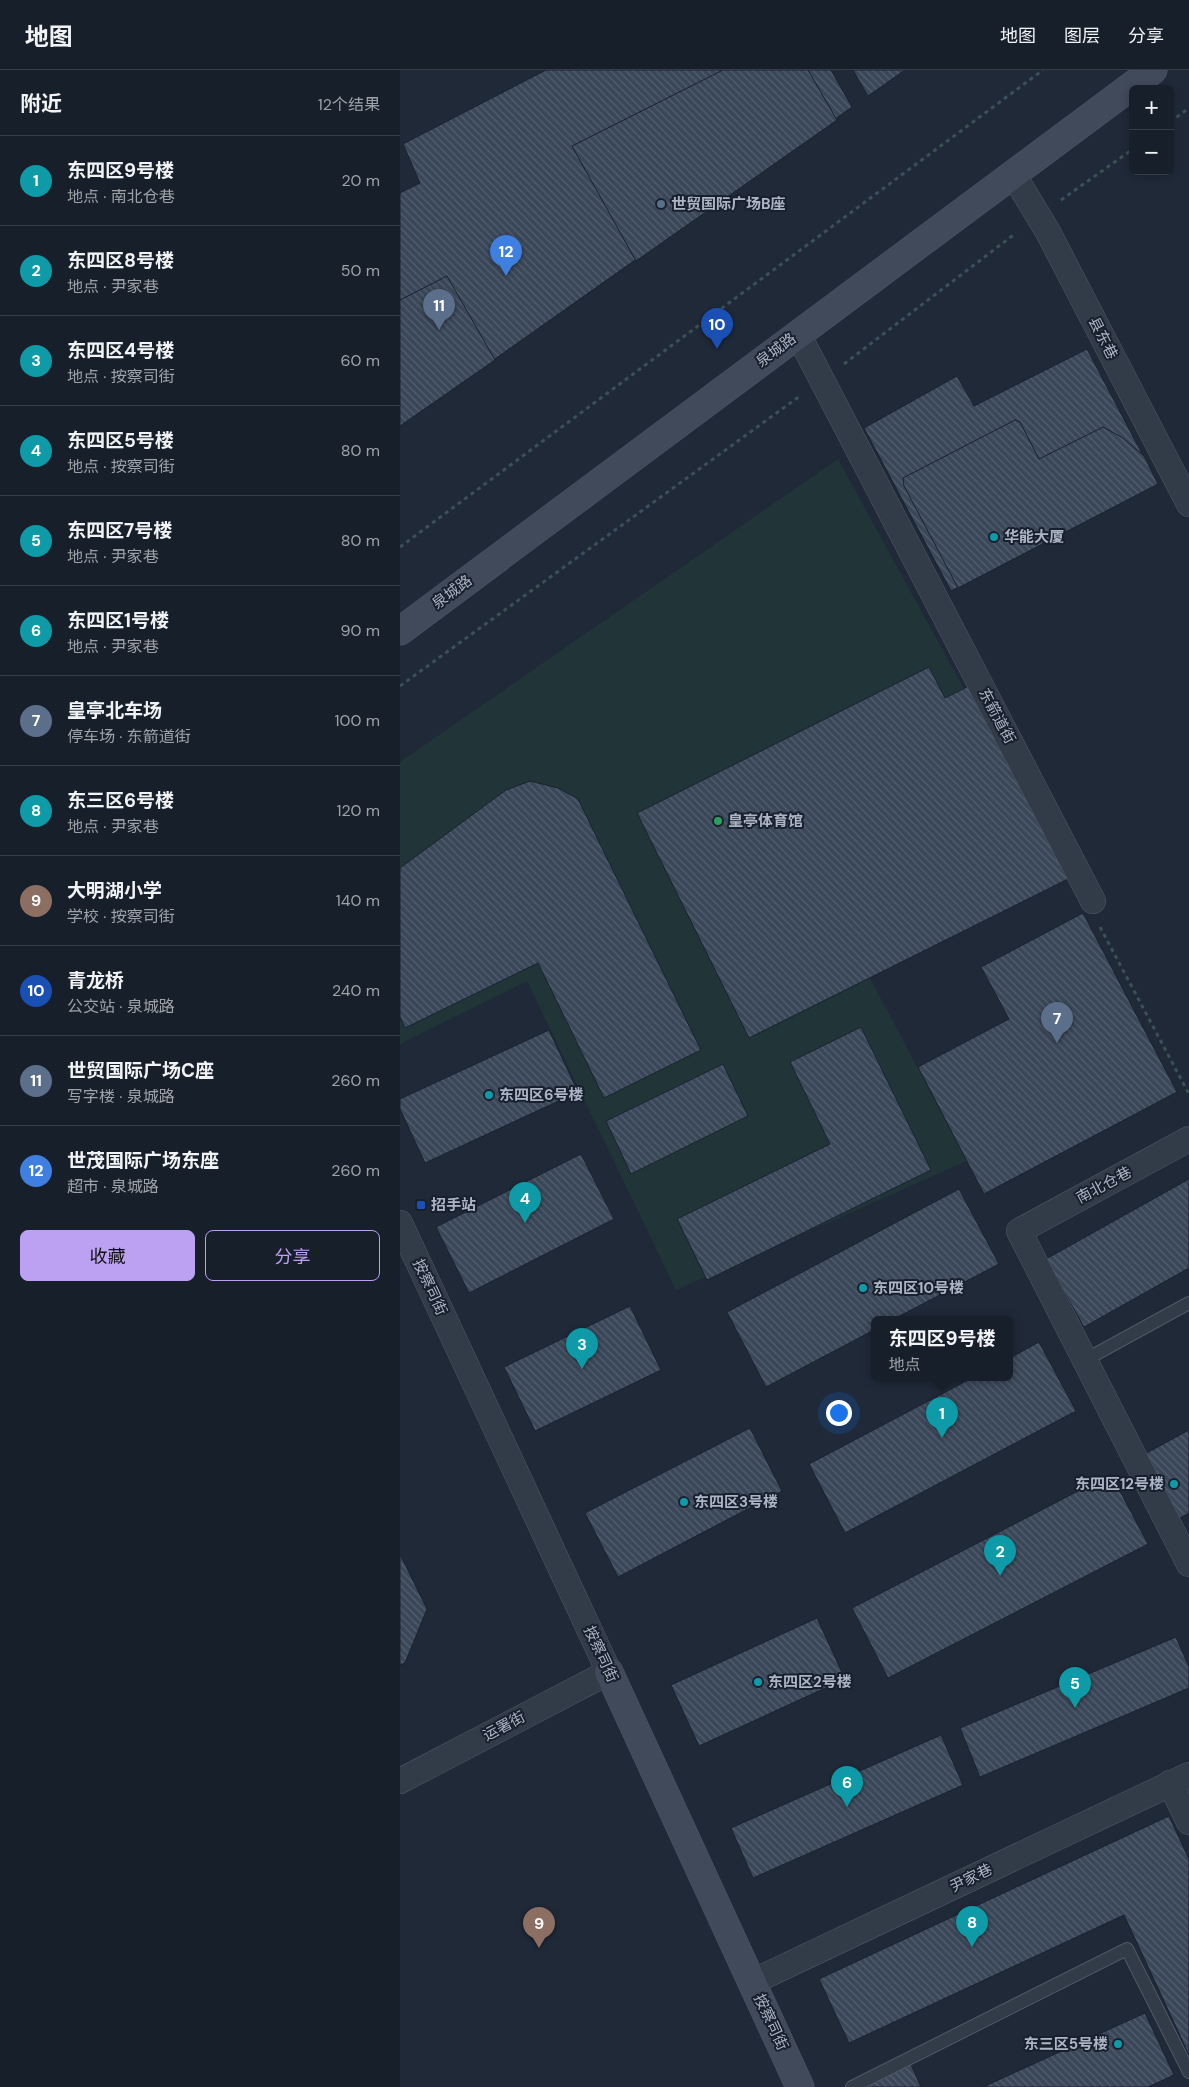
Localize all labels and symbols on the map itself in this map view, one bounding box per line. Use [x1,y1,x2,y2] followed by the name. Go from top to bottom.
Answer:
[671,194,786,214] place label: 世贸国际广场B座
[655,198,667,210] marker: 世贸国际广场B座
[490,235,522,276] pin: 12
[423,289,455,330] pin: 11
[701,308,733,349] pin: 10
[1084,313,1122,363] street label: 县东巷
[752,328,800,372] street label: 泉城路
[1004,527,1064,547] place label: 华能大厦
[988,531,1000,543] marker: 华能大厦
[428,570,476,614] street label: 泉城路
[974,685,1020,747] street label: 东箭道街
[728,811,803,831] place label: 皇亭体育馆
[712,815,724,827] marker: 皇亭体育馆
[1041,1002,1073,1043] pin: 7
[499,1085,584,1105] place label: 东四区6号楼
[483,1089,495,1101] marker: 东四区6号楼
[1073,1162,1135,1208] street label: 南北仓巷
[509,1182,541,1223] pin: 4
[431,1195,476,1215] place label: 招手站
[415,1199,427,1211] marker: 招手站
[408,1256,452,1318] street label: 按察司街
[873,1278,964,1298] place label: 东四区10号楼
[857,1282,869,1294] marker: 东四区10号楼
[566,1328,598,1369] pin: 3
[926,1397,958,1438] pin: 1
[826,1400,852,1426] your location
[1075,1474,1164,1494] place label: 东四区12号楼
[1168,1478,1180,1490] marker: 东四区12号楼
[694,1492,778,1512] place label: 东四区3号楼
[678,1496,690,1508] marker: 东四区3号楼
[984,1535,1016,1576] pin: 2
[579,1623,623,1685] street label: 按察司街
[1059,1667,1091,1708] pin: 5
[768,1672,852,1692] place label: 东四区2号楼
[752,1676,764,1688] marker: 东四区2号楼
[479,1707,529,1745] street label: 运署街
[831,1766,863,1807] pin: 6
[946,1859,996,1897] street label: 尹家巷
[956,1906,988,1947] pin: 8
[523,1907,555,1948] pin: 9
[749,1991,793,2053] street label: 按察司街
[1024,2034,1108,2054] place label: 东三区5号楼
[1112,2038,1124,2050] marker: 东三区5号楼

